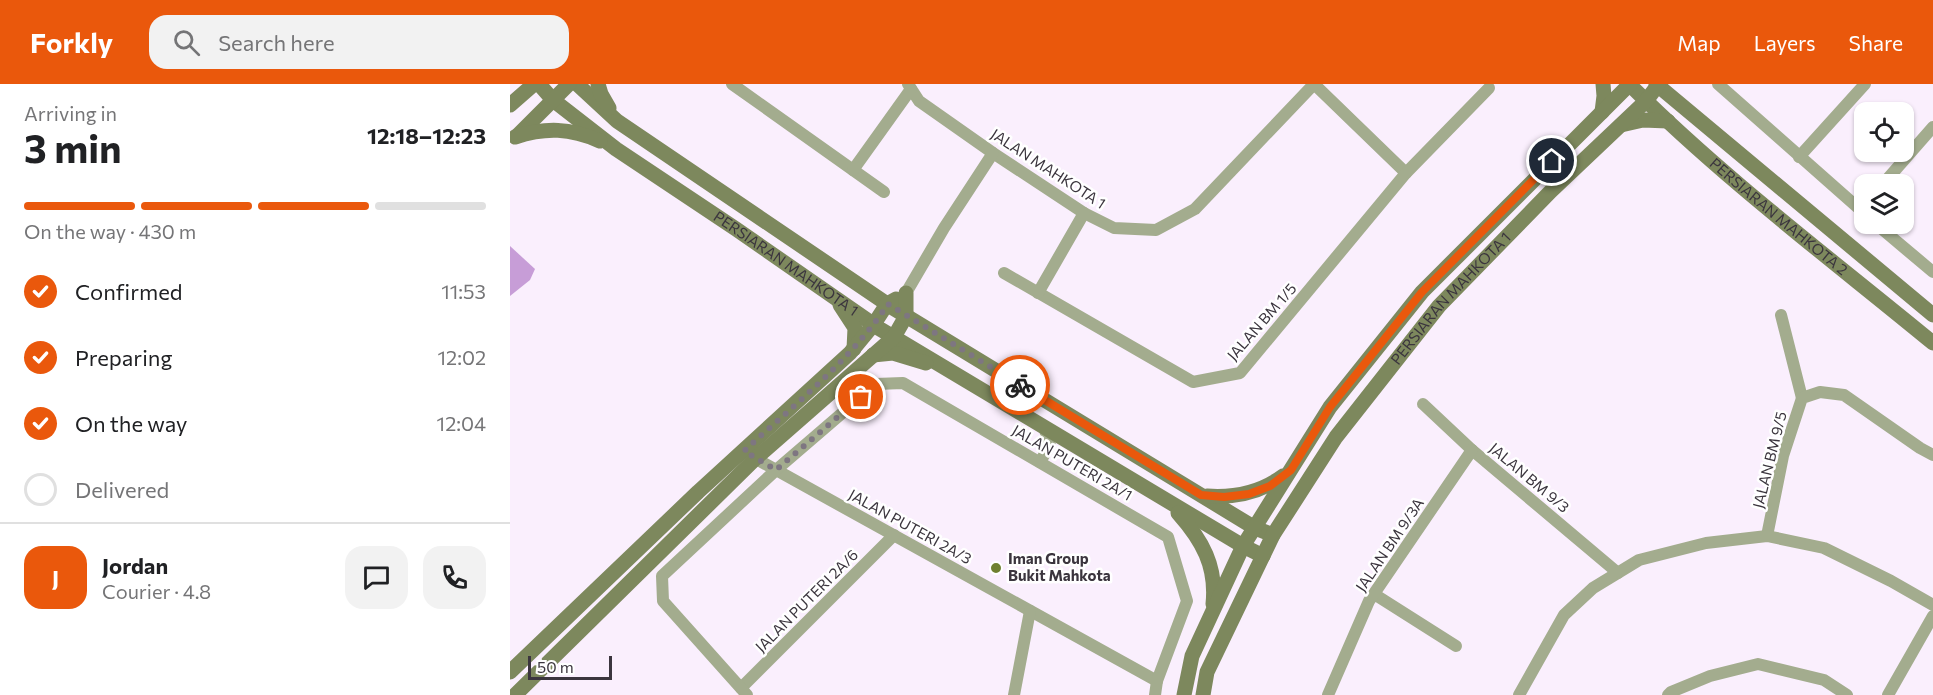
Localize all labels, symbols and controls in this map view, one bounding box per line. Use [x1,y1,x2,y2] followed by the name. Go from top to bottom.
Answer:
[149,15,569,69] search box
[30,25,113,59] text: Forkly
[170,26,203,59] icon: search
[218,29,335,56] text: Search here
[1677,30,1721,55] text: Map
[1754,30,1816,55] text: Layers
[1849,30,1903,55] text: Share
[24,101,117,125] text: Arriving in
[1854,102,1914,234] map controls
[1854,102,1914,162] button: locate
[367,122,486,149] text: 12:18–12:23
[24,123,122,171] text: 3 min
[988,124,1109,212] street label: JALAN MAHKOTA 1
[1526,135,1577,186] pin
[1535,144,1568,177] icon: home
[1707,154,1852,278] street label: PERSIARAN MAHKOTA 2
[1854,174,1914,234] button: layers
[711,207,862,319] street label: PERSIARAN MAHKOTA 1
[24,219,196,243] text: On the way · 430 m
[1386,228,1514,368] street label: PERSIARAN MAHKOTA 1
[24,275,57,308] icon: check
[75,278,182,305] text: Confirmed
[441,279,486,303] text: 11:53
[1223,279,1300,364] street label: JALAN BM 1/5
[24,341,57,374] icon: check
[75,344,172,371] text: Preparing
[438,345,486,369] text: 12:02
[990,355,1050,415] courier
[1004,369,1037,402] icon: bike
[835,371,886,422] pin
[844,380,877,413] icon: bag
[24,407,57,440] icon: check
[75,410,187,437] text: On the way
[1748,410,1790,510] street label: JALAN BM 9/5
[437,411,486,435] text: 12:04
[1009,420,1136,504] street label: JALAN PUTERI 2A/1
[1486,439,1573,516] street label: JALAN BM 9/3
[75,476,169,503] text: Delivered
[846,485,975,567] street label: JALAN PUTERI 2A/3
[1351,494,1427,595] street label: JALAN BM 9/3A
[751,545,861,655] street label: JALAN PUTERI 2A/6
[345,546,408,609] button: chat
[423,546,486,609] button: phone
[1008,549,1111,584] place label: Iman Group Bukit Mahkota
[102,552,168,579] text: Jordan
[989,561,1003,575] marker: Iman Group Bukit Mahkota
[52,564,59,591] text: J
[102,579,211,603] text: Courier · 4.8
[528,653,612,680] scale bar
[537,657,574,676] text: 50 m

